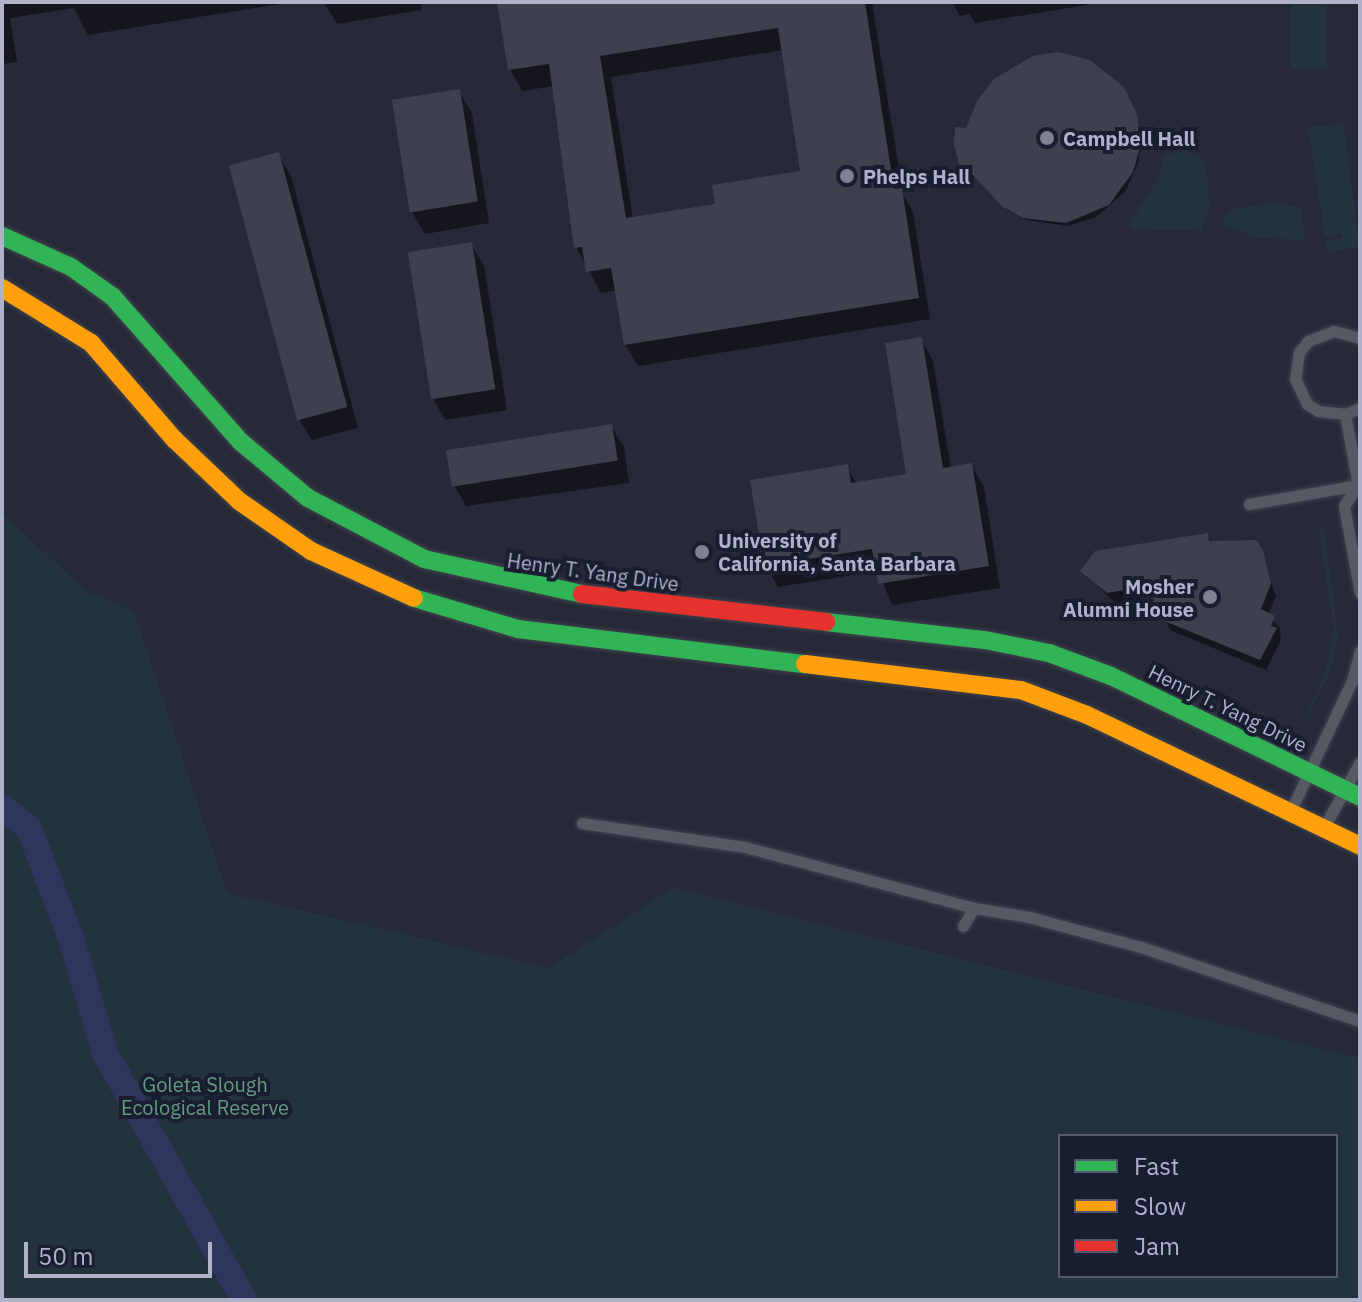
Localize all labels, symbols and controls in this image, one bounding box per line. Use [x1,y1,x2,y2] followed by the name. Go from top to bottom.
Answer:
[1063,126,1195,150] place label: Campbell Hall
[1038,129,1056,147] marker: Campbell Hall
[863,164,970,188] place label: Phelps Hall
[838,167,856,185] marker: Phelps Hall
[718,528,956,575] place label: University of California, Santa Barbara
[693,543,711,561] marker: University of California, Santa Barbara
[506,548,680,596] street label: Henry T. Yang Drive
[1063,574,1194,621] place label: Mosher Alumni House
[1201,588,1219,606] marker: Mosher Alumni House
[1145,659,1311,757] street label: Henry T. Yang Drive
[121,1073,289,1120] park label: Goleta Slough Ecological Reserve
[1058,1134,1338,1278] legend
[1134,1150,1179,1182] text: Fast
[1134,1190,1186,1222] text: Slow
[28,1226,216,1276] scale bar
[1134,1230,1180,1262] text: Jam
[38,1240,93,1272] text: 50 m

